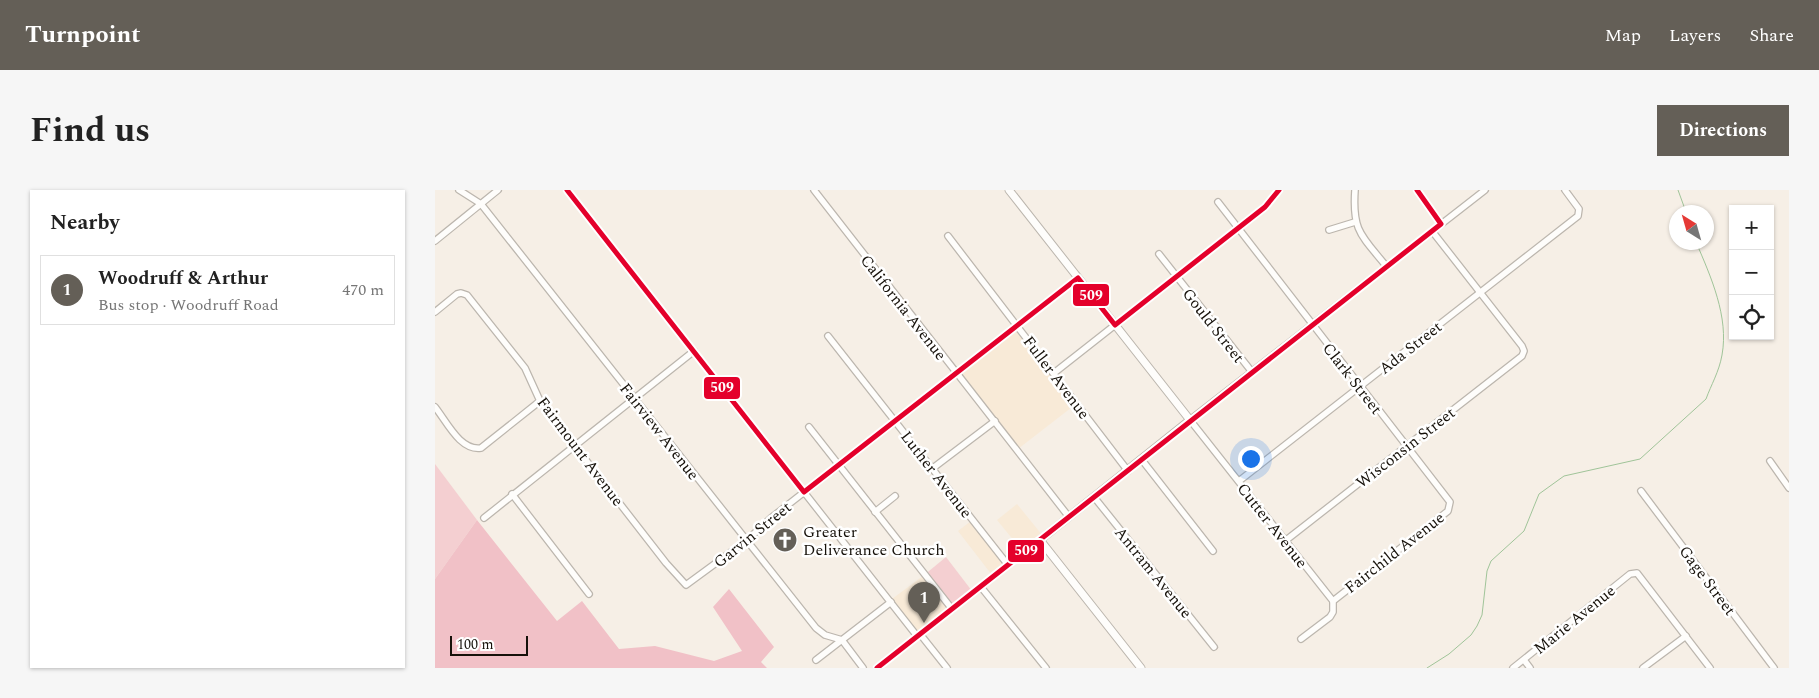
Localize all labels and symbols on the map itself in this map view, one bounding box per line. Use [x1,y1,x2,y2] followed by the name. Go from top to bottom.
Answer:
[1669,205,1714,250] north arrow
[854,250,952,366] street label: California Avenue
[1072,283,1110,307] line badge: 509
[1176,283,1250,369] street label: Gould Street
[1079,285,1103,306] text: 509
[1374,315,1448,380] street label: Ada Street
[1017,331,1096,424] street label: Fuller Avenue
[1316,338,1388,420] street label: Clark Street
[703,376,741,400] line badge: 509
[710,377,734,398] text: 509
[613,378,705,485] street label: Fairview Avenue
[531,392,629,511] street label: Fairmount Avenue
[1351,401,1461,494] street label: Wisconsin Street
[894,426,978,523] street label: Luther Avenue
[1238,446,1264,472] your location
[1231,478,1313,574] street label: Cutter Avenue
[708,496,797,574] street label: Garvin Street
[1340,506,1450,600] street label: Fairchild Avenue
[803,520,945,562] place label: Greater Deliverance Church
[1109,522,1198,624] street label: Antram Avenue
[772,527,798,553] church icon: Greater Deliverance Church
[1007,539,1045,563] line badge: 509
[1014,540,1038,561] text: 509
[1673,540,1742,621] street label: Gage Street
[1529,579,1621,660] street label: Marie Avenue
[908,582,940,623] pin: 1
[450,633,527,656] scale bar

